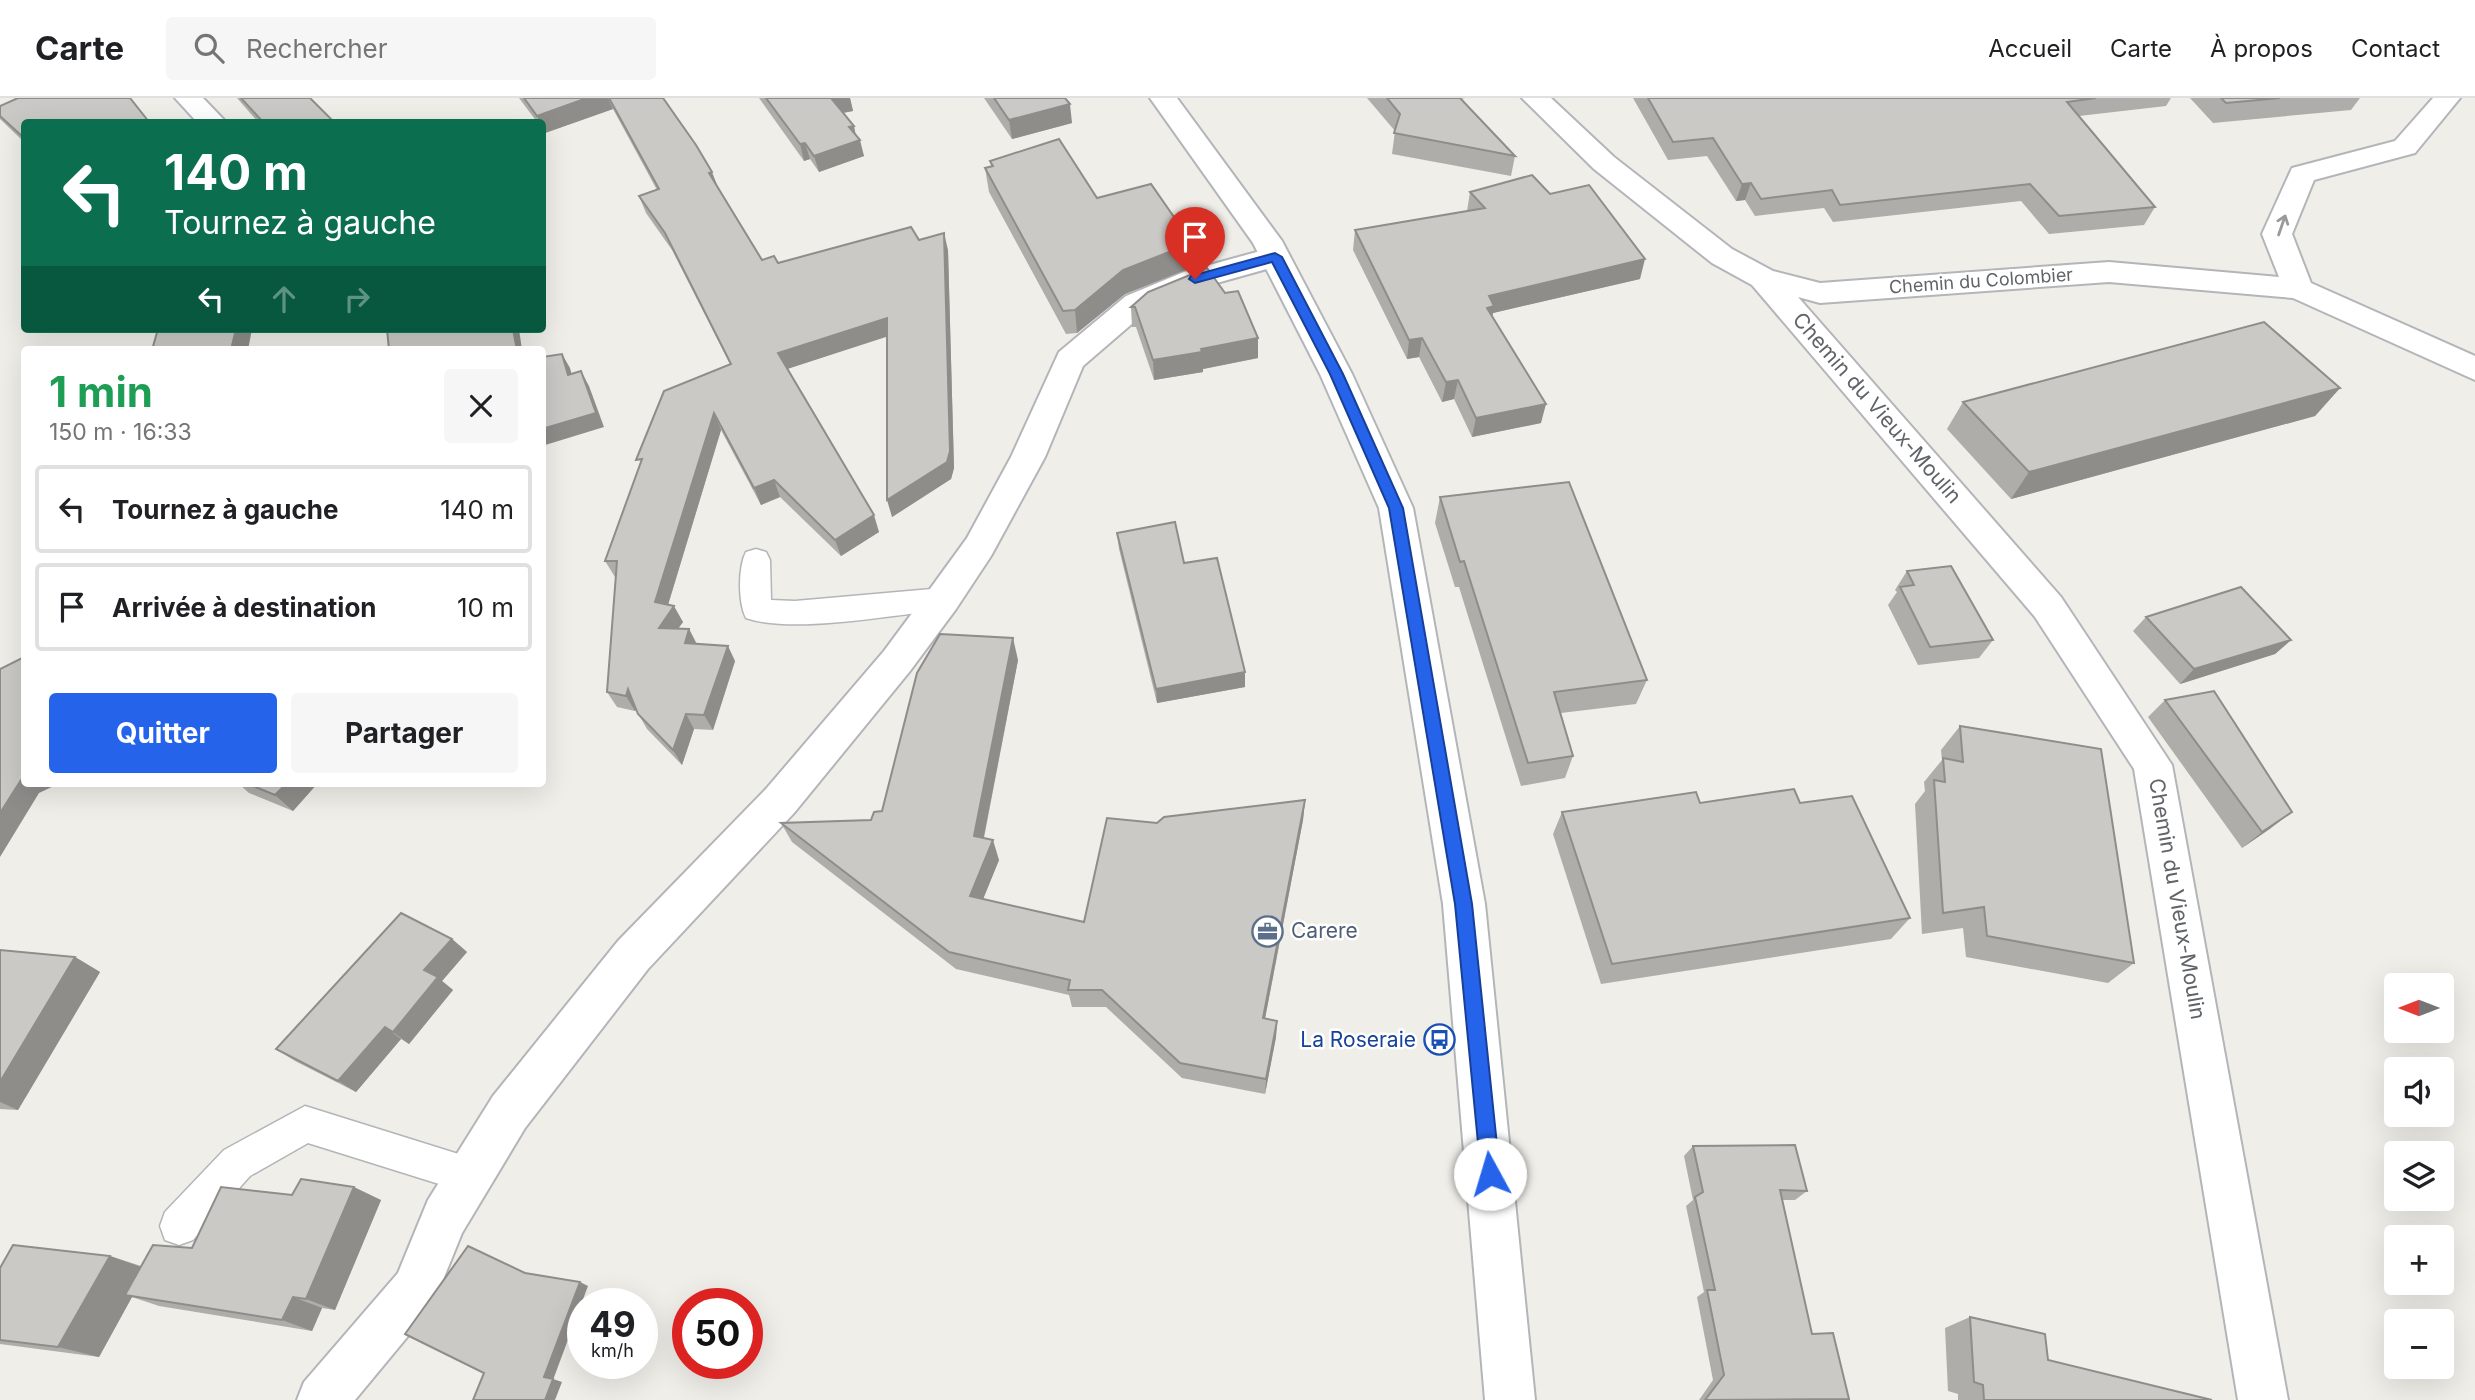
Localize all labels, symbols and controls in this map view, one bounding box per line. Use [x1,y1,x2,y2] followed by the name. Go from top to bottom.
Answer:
[166,17,656,80] search box
[35,28,124,68] text: Carte
[190,29,228,67] icon: search
[246,33,388,64] text: Rechercher
[1988,34,2072,63] text: Accueil
[2110,34,2172,63] text: Carte
[2210,34,2313,63] text: À propos
[2351,34,2440,63] text: Contact
[164,143,308,202] text: 140 m
[49,147,140,238] icon: left
[164,203,436,242] text: Tournez à gauche
[1165,207,1225,279] pin
[2277,215,2289,237] one-way arrow
[1176,218,1214,256] icon: arrive
[1888,264,2074,297] street label: Chemin du Colombier
[192,280,230,318] icon: left
[265,280,303,318] icon: ahead
[338,280,376,318] icon: right
[1788,307,1967,508] street label: Chemin du Vieux-Moulin
[49,366,153,417] text: 1 min
[444,369,518,443] button: close
[49,418,192,446] text: 150 m · 16:33
[53,490,91,528] icon: left
[112,494,338,525] text: Tournez à gauche
[440,494,514,525] text: 140 m
[53,588,91,626] icon: arrive
[112,592,377,623] text: Arrivée à destination
[457,592,514,623] text: 10 m
[49,693,277,773] button: Quitter
[291,693,518,773] button: Partager
[2144,776,2211,1021] street label: Chemin du Vieux-Moulin
[1251,914,1285,948] office icon: Carere
[1291,918,1358,943] place label: Carere
[2384,973,2454,1043] north arrow
[2384,973,2454,1379] map controls
[1422,1023,1456,1057] bus stop icon: La Roseraie
[1300,1027,1416,1052] place label: La Roseraie
[2384,1057,2454,1127] button: sound
[1453,1137,1527,1211] position arrow
[2384,1141,2454,1211] button: layers
[2384,1225,2454,1295] button: +
[672,1288,763,1379] speed limit sign: 50
[589,1303,636,1345] text: 49
[2384,1309,2454,1379] button: −
[591,1340,634,1361] text: km/h

